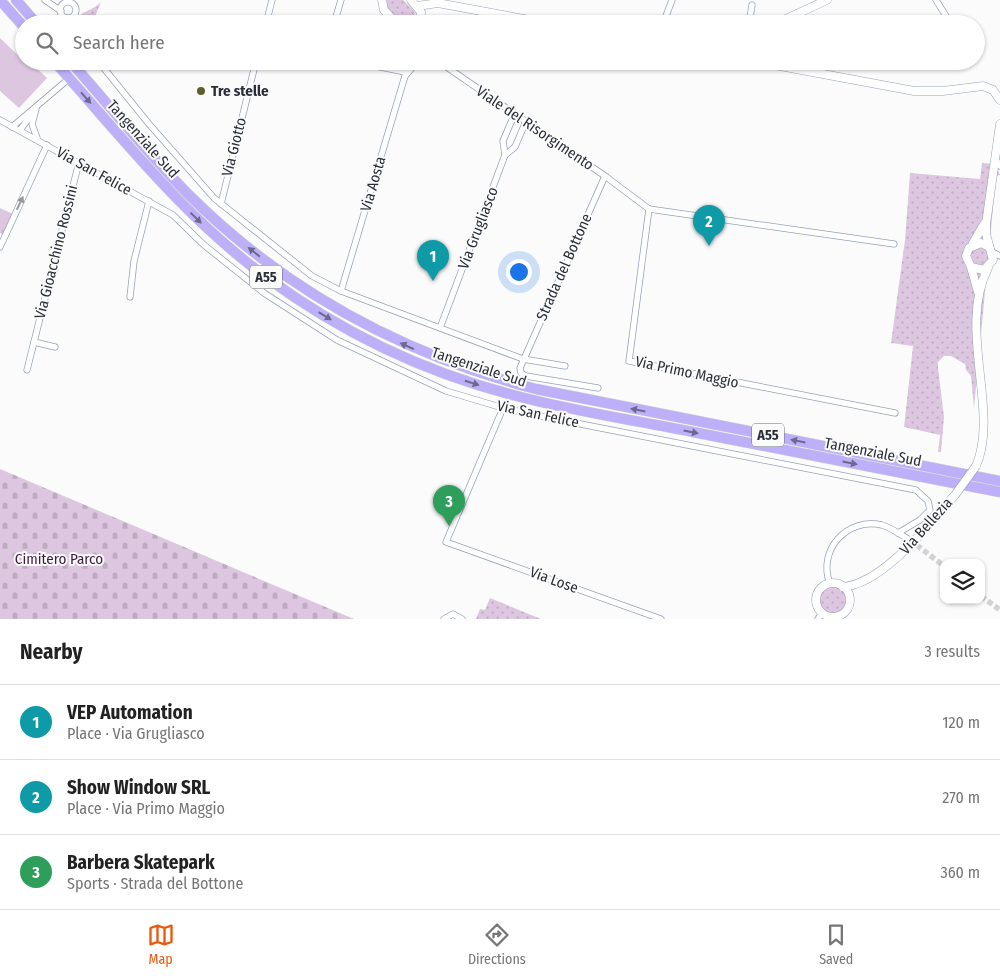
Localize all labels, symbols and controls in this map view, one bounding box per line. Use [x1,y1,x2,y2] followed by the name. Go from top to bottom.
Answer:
[15,15,985,70] search box
[33,29,61,57] icon: search
[73,31,165,54] text: Search here
[211,82,269,100] place label: Tre stelle
[473,82,597,174] street label: Viale del Risorgimento
[195,85,207,97] marker: Tre stelle
[81,91,92,104] one-way arrow
[103,96,183,182] street label: Tangenziale Sud
[218,116,250,178] street label: Via Giotto
[53,143,135,199] street label: Via San Felice
[357,154,389,214] street label: Via Aosta
[31,183,81,321] street label: Via Gioacchino Rossini
[454,184,502,272] street label: Via Grugliasco
[17,196,25,210] one-way arrow
[693,205,725,246] pin: 2
[532,211,596,323] street label: Strada del Bottone
[190,212,202,224] one-way arrow
[417,240,449,281] pin: 1
[247,247,260,258] one-way arrow
[506,259,532,285] your location
[250,266,282,288] road number: A55
[318,311,331,320] one-way arrow
[400,341,414,349] one-way arrow
[429,343,529,391] street label: Tangenziale Sud
[634,352,741,392] street label: Via Primo Maggio
[465,380,480,387] one-way arrow
[495,397,581,431] street label: Via San Felice
[631,406,646,414] one-way arrow
[752,424,784,446] road number: A55
[683,428,699,436] one-way arrow
[823,434,923,470] street label: Tangenziale Sud
[789,437,805,445] one-way arrow
[843,459,858,467] one-way arrow
[433,485,465,526] pin: 3
[896,494,956,558] street label: Via Bellezia
[15,550,103,568] park label: Cimitero Parco
[940,559,985,604] map controls
[940,559,985,604] button: layers
[527,563,581,597] street label: Via Lose
[20,639,82,665] text: Nearby
[924,642,980,661] text: 3 results
[67,701,193,724] text: VEP Automation
[33,713,39,732] text: 1
[942,713,980,732] text: 120 m
[67,724,205,743] text: Place · Via Grugliasco
[67,776,210,799] text: Show Window SRL
[32,788,40,807] text: 2
[942,788,980,807] text: 270 m
[67,799,225,818] text: Place · Via Primo Maggio
[67,851,215,874] text: Barbera Skatepark
[32,863,40,882] text: 3
[940,863,980,882] text: 360 m
[67,874,243,893] text: Sports · Strada del Bottone
[147,921,175,968] tab: Map
[468,921,526,968] tab: Directions
[819,921,853,968] tab: Saved

